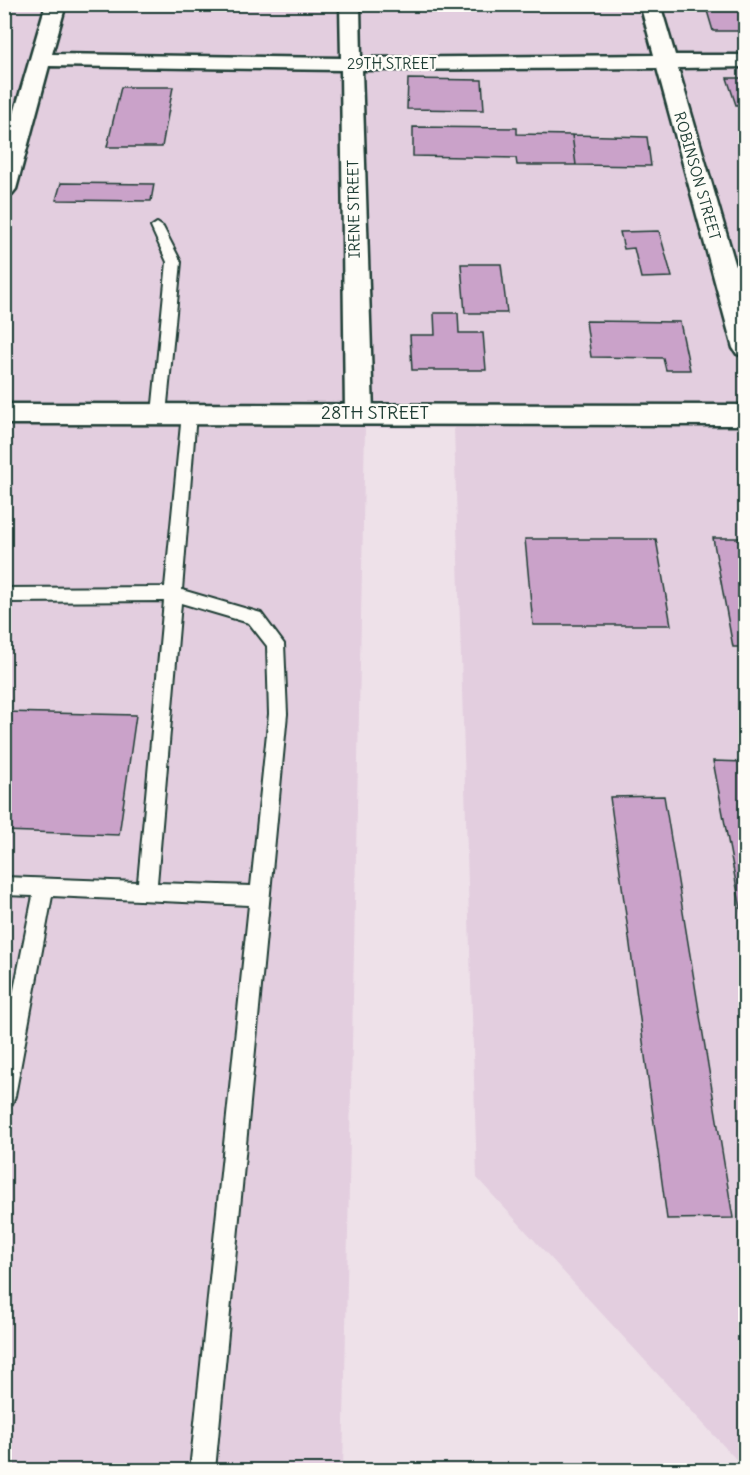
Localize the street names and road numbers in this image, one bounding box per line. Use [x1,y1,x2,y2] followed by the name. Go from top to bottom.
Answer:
[347,54,437,73] street label: 29TH STREET
[670,109,725,242] street label: ROBINSON STREET
[343,159,364,259] street label: IRENE STREET
[321,401,429,424] street label: 28TH STREET

